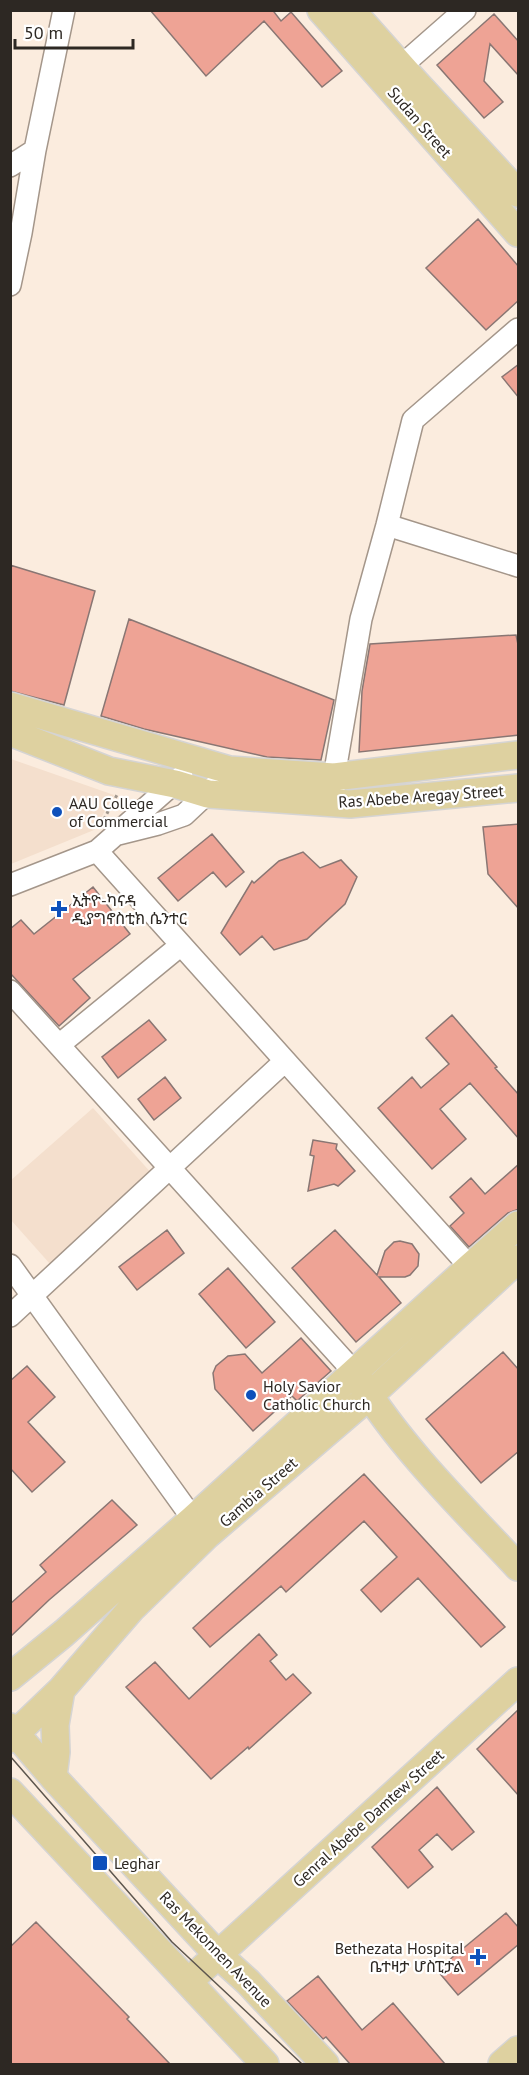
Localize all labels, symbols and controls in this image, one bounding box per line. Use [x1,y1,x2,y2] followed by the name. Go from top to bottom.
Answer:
[15,12,134,50] scale bar
[24,21,63,44] text: 50 m
[384,82,457,162] street label: Sudan Street
[338,780,505,812] street label: Ras Abebe Aregay Street
[69,793,168,831] place label: AAU College of Commercial
[50,805,64,819] marker: AAU College of Commercial
[72,890,187,928] place label: ኢትዮ-ካናዳ ዲያግኖስቲክ ሴንተር
[50,900,68,918] marker: ኢትዮ-ካናዳ ዲያግኖስቲክ ሴንተር
[263,1376,371,1414] place label: Holy Savior Catholic Church
[244,1388,258,1402] marker: Holy Savior Catholic Church
[215,1452,301,1531] street label: Gambia Street
[288,1744,448,1891] street label: Genral Abebe Damtew Street
[114,1853,161,1873] place label: Leghar
[91,1854,109,1872] marker: Leghar
[156,1887,276,2011] street label: Ras Mekonnen Avenue
[335,1938,464,1976] place label: Bethezata Hospital ቤተዛታ ሆስፒታል
[469,1948,487,1966] marker: Bethezata Hospital ቤተዛታ ሆስፒታል

